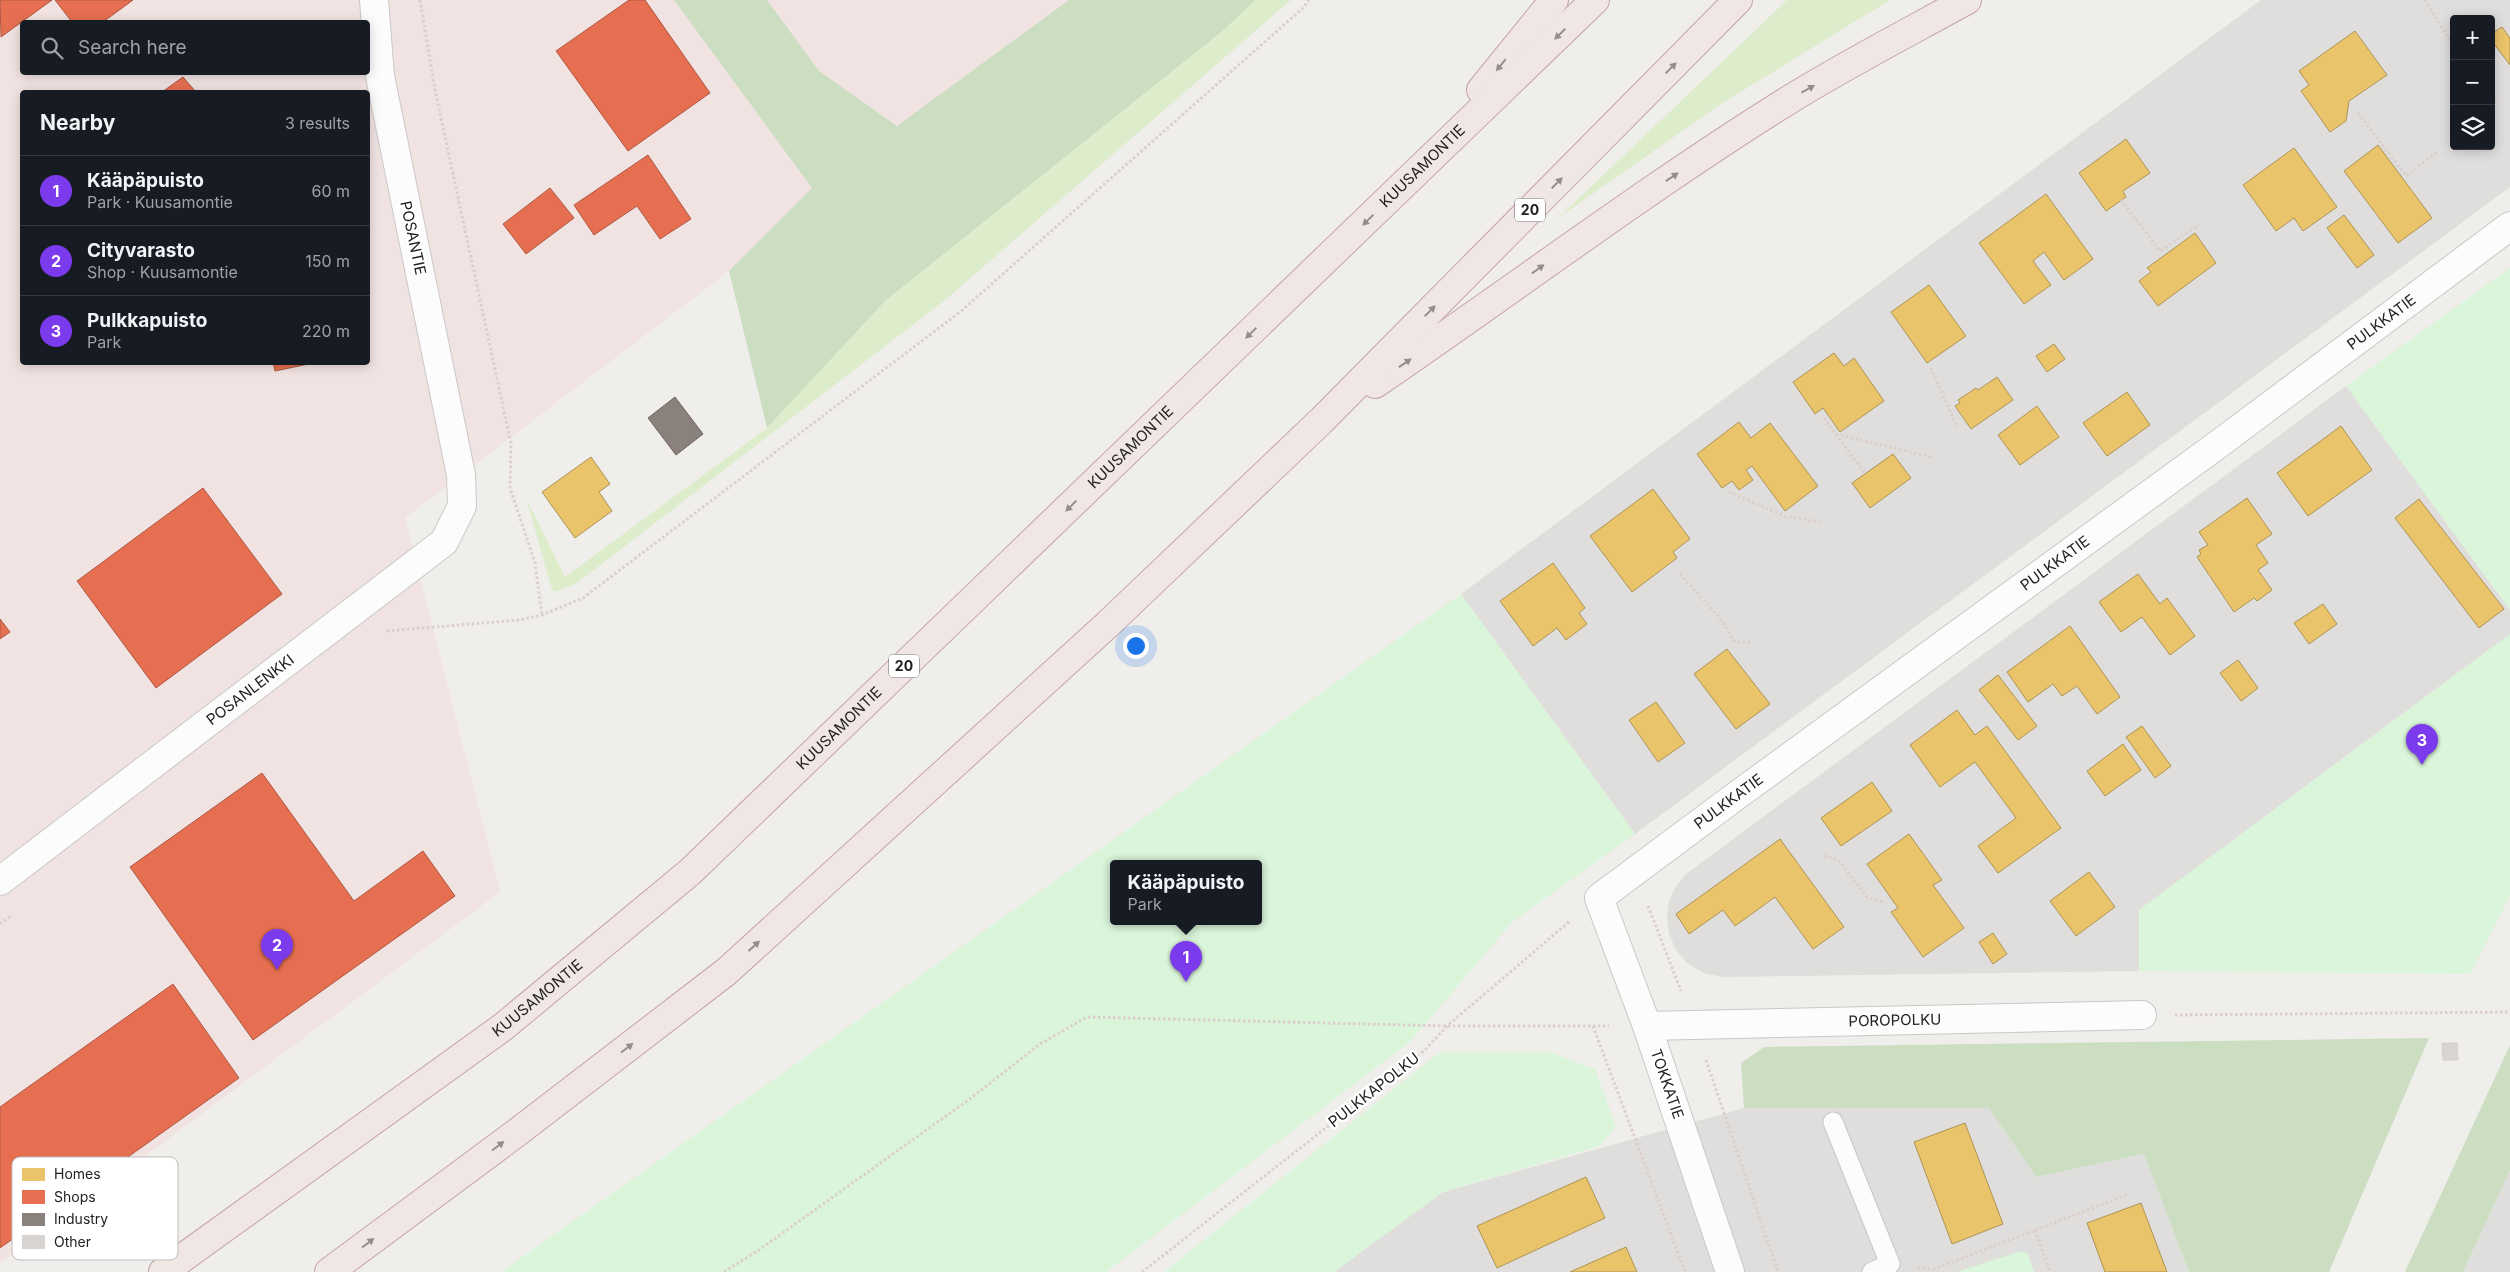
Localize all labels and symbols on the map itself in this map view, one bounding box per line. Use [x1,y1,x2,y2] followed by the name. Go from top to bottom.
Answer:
[1554,28,1566,40] one-way arrow
[1496,58,1507,71] one-way arrow
[1665,62,1677,74] one-way arrow
[1802,84,1815,93] one-way arrow
[1375,120,1469,211] street label: KUUSAMONTIE
[1665,172,1679,182] one-way arrow
[1551,177,1563,189] one-way arrow
[1515,198,1545,222] road number: 20
[396,199,431,277] street label: POSANTIE
[1362,214,1374,226] one-way arrow
[1531,264,1545,274] one-way arrow
[2343,290,2419,354] street label: PULKKATIE
[1424,305,1436,317] one-way arrow
[1245,327,1257,339] one-way arrow
[1399,358,1412,368] one-way arrow
[1084,401,1177,493] street label: KUUSAMONTIE
[1065,500,1077,512] one-way arrow
[2016,531,2093,595] street label: PULKKATIE
[1123,633,1149,659] your location
[202,650,298,729] street label: POSANLENKKI
[889,654,919,678] road number: 20
[792,682,885,774] street label: KUUSAMONTIE
[2406,724,2438,765] pin: 3
[1690,769,1767,833] street label: PULKKATIE
[261,929,293,970] pin: 2
[748,940,760,952] one-way arrow
[1170,941,1202,982] pin: 1
[488,955,586,1041] street label: KUUSAMONTIE
[1848,1009,1942,1031] street label: POROPOLKU
[621,1042,634,1053] one-way arrow
[1647,1046,1688,1121] street label: TOKKATIE
[1324,1048,1423,1131] street label: PULKKAPOLKU
[491,1141,505,1151] one-way arrow
[12,1157,178,1260] legend
[54,1165,101,1182] text: Homes
[54,1188,96,1205] text: Shops
[54,1210,108,1227] text: Industry
[54,1233,91,1250] text: Other
[361,1238,375,1248] one-way arrow

